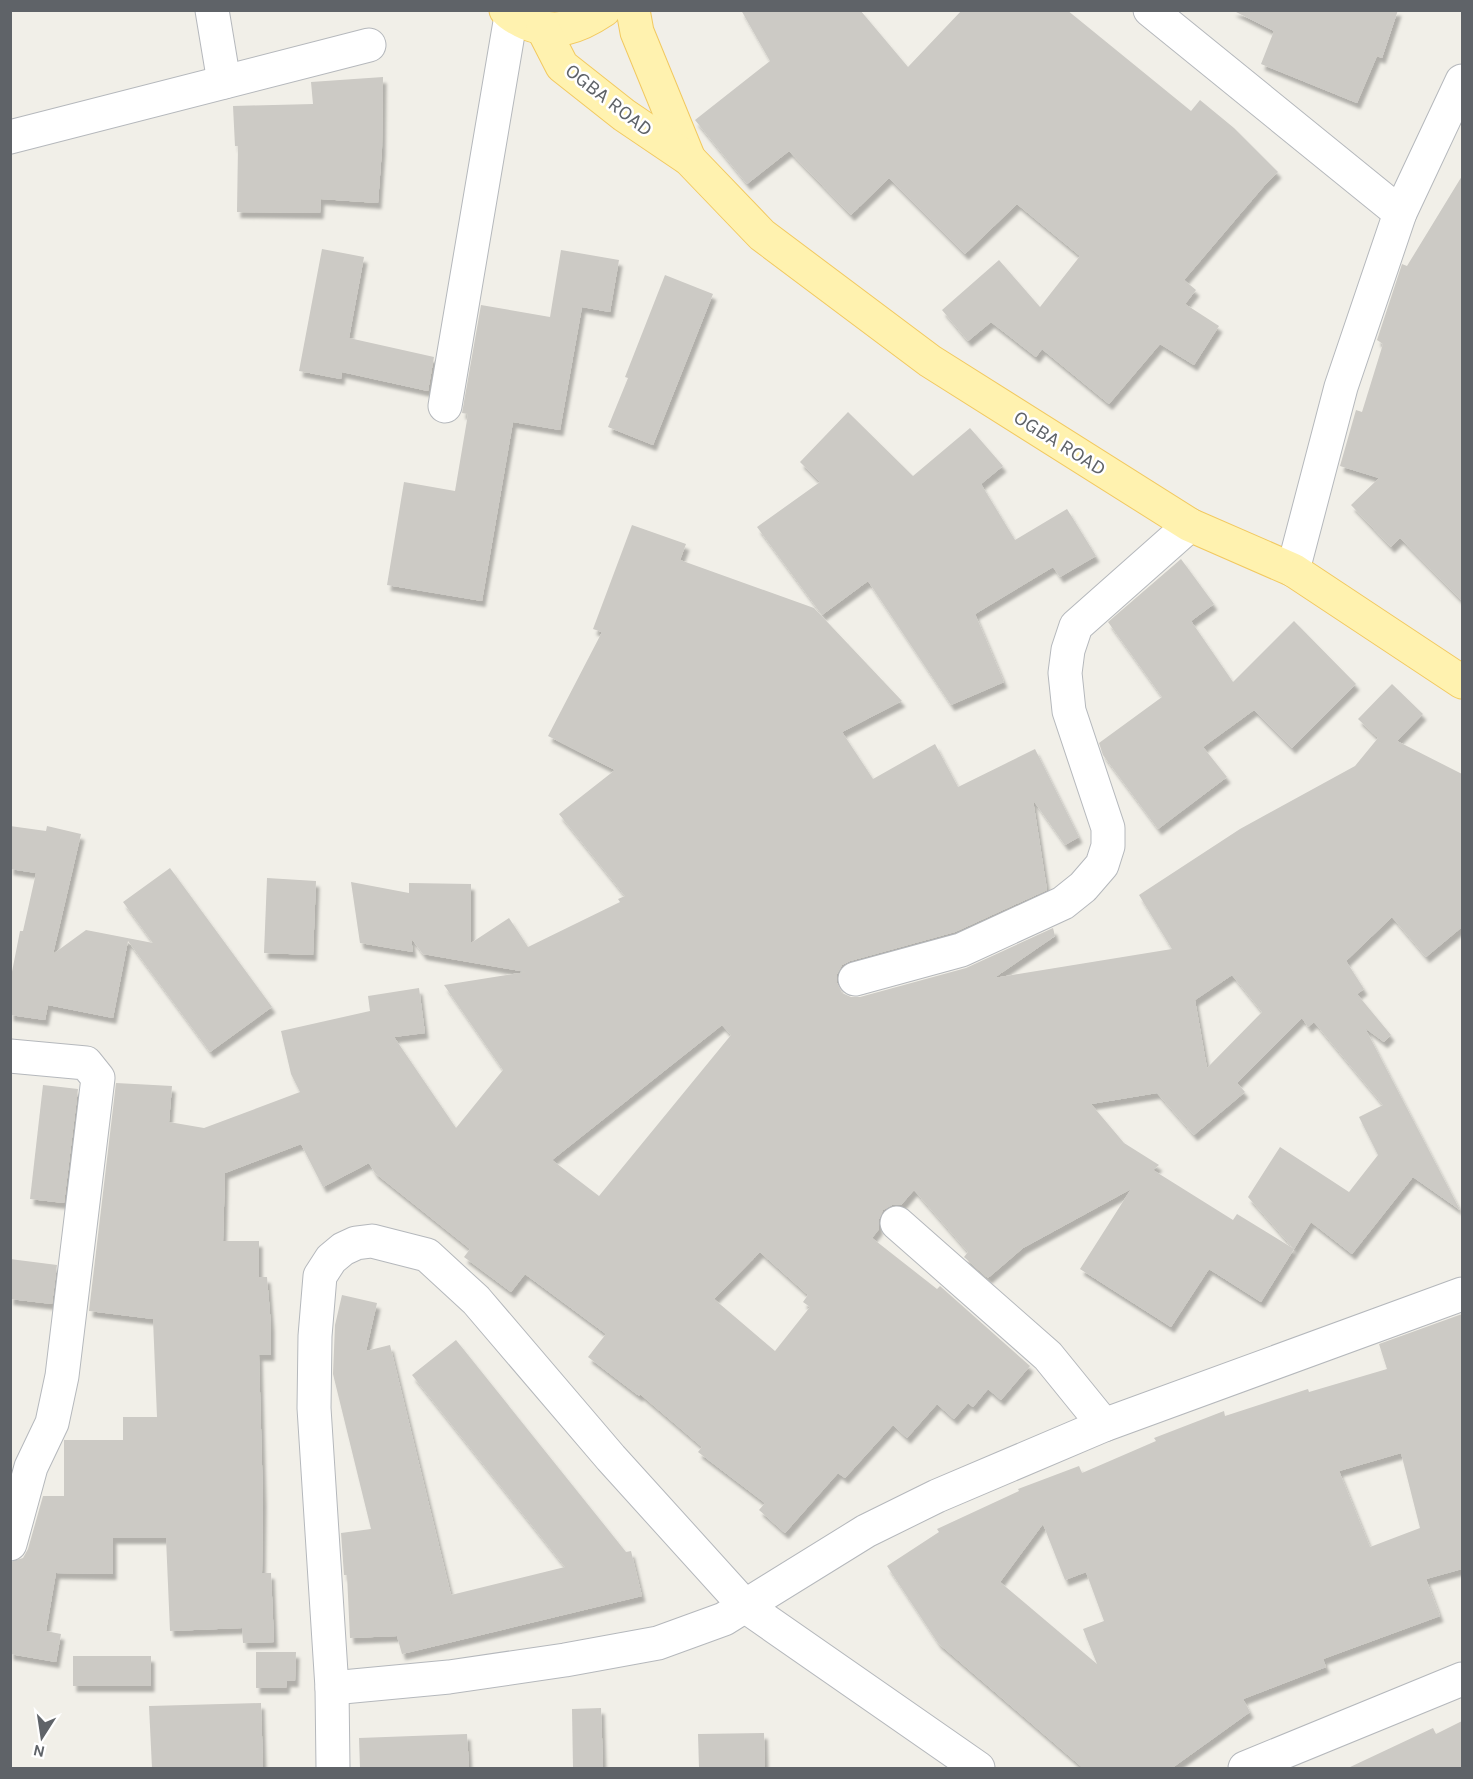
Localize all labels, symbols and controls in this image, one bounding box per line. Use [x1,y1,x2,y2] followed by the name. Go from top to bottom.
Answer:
[561,59,657,141] street label: OGBA ROAD
[1010,406,1110,480] street label: OGBA ROAD
[12,1707,72,1767] north arrow
[31,1741,47,1762] text: N

